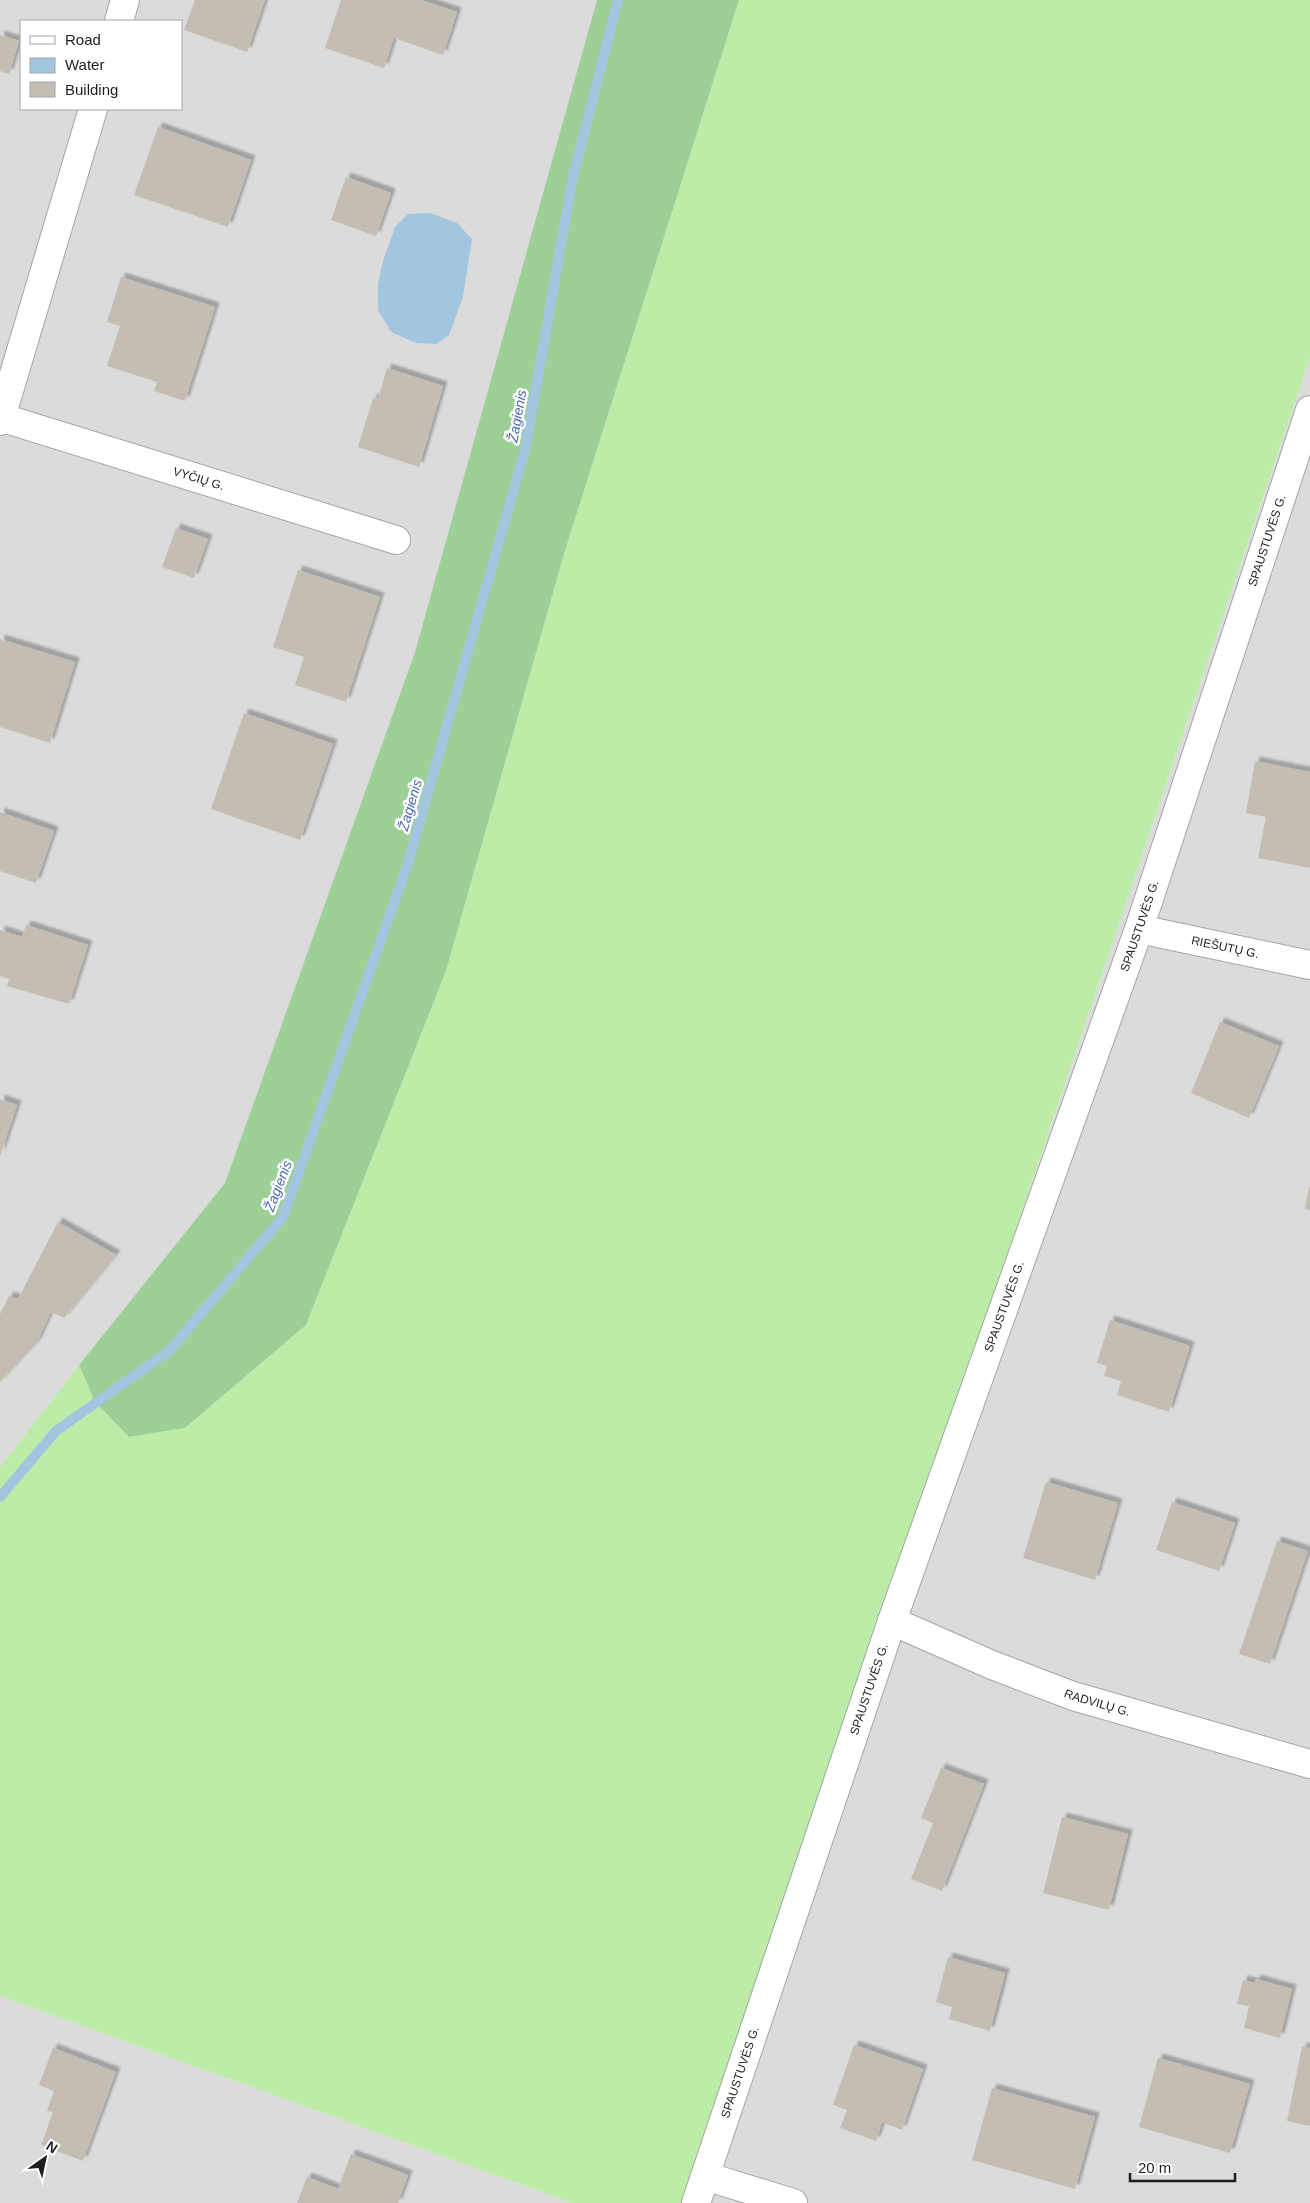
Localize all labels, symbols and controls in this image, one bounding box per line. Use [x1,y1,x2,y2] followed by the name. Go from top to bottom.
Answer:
[20,20,182,110] legend
[65,31,101,48] text: Road
[65,56,104,73] text: Water
[65,81,118,98] text: Building
[504,389,529,444] water label: Žagienis
[171,464,226,493] street label: VYČIŲ G.
[1245,493,1289,588] street label: SPAUSTUVĖS G.
[395,777,425,834] water label: Žagienis
[1117,878,1162,974] street label: SPAUSTUVĖS G.
[1190,933,1260,961] street label: RIEŠUTŲ G.
[261,1158,295,1215] water label: Žagienis
[982,1259,1027,1354] street label: SPAUSTUVĖS G.
[847,1642,891,1737] street label: SPAUSTUVĖS G.
[1062,1686,1132,1719] street label: RADVILŲ G.
[718,2025,762,2120] street label: SPAUSTUVĖS G.
[20,2133,70,2183] north arrow
[43,2138,61,2157] text: N
[1130,2150,1235,2182] scale bar
[1138,2159,1171,2176] text: 20 m

